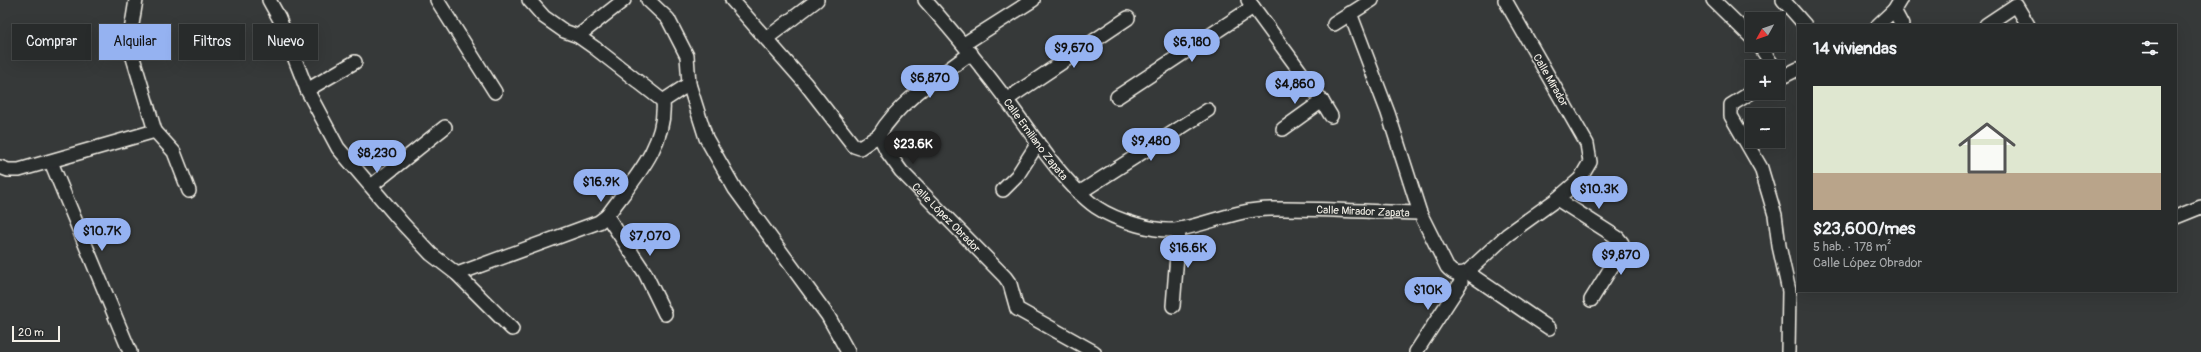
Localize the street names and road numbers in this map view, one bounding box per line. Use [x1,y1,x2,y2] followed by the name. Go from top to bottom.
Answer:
[1530,52,1571,109] street label: Calle Mirador
[1001,96,1070,183] street label: Calle Emiliano Zapata
[909,180,983,255] street label: Calle López Obrador
[1316,203,1410,220] street label: Calle Mirador Zapata

